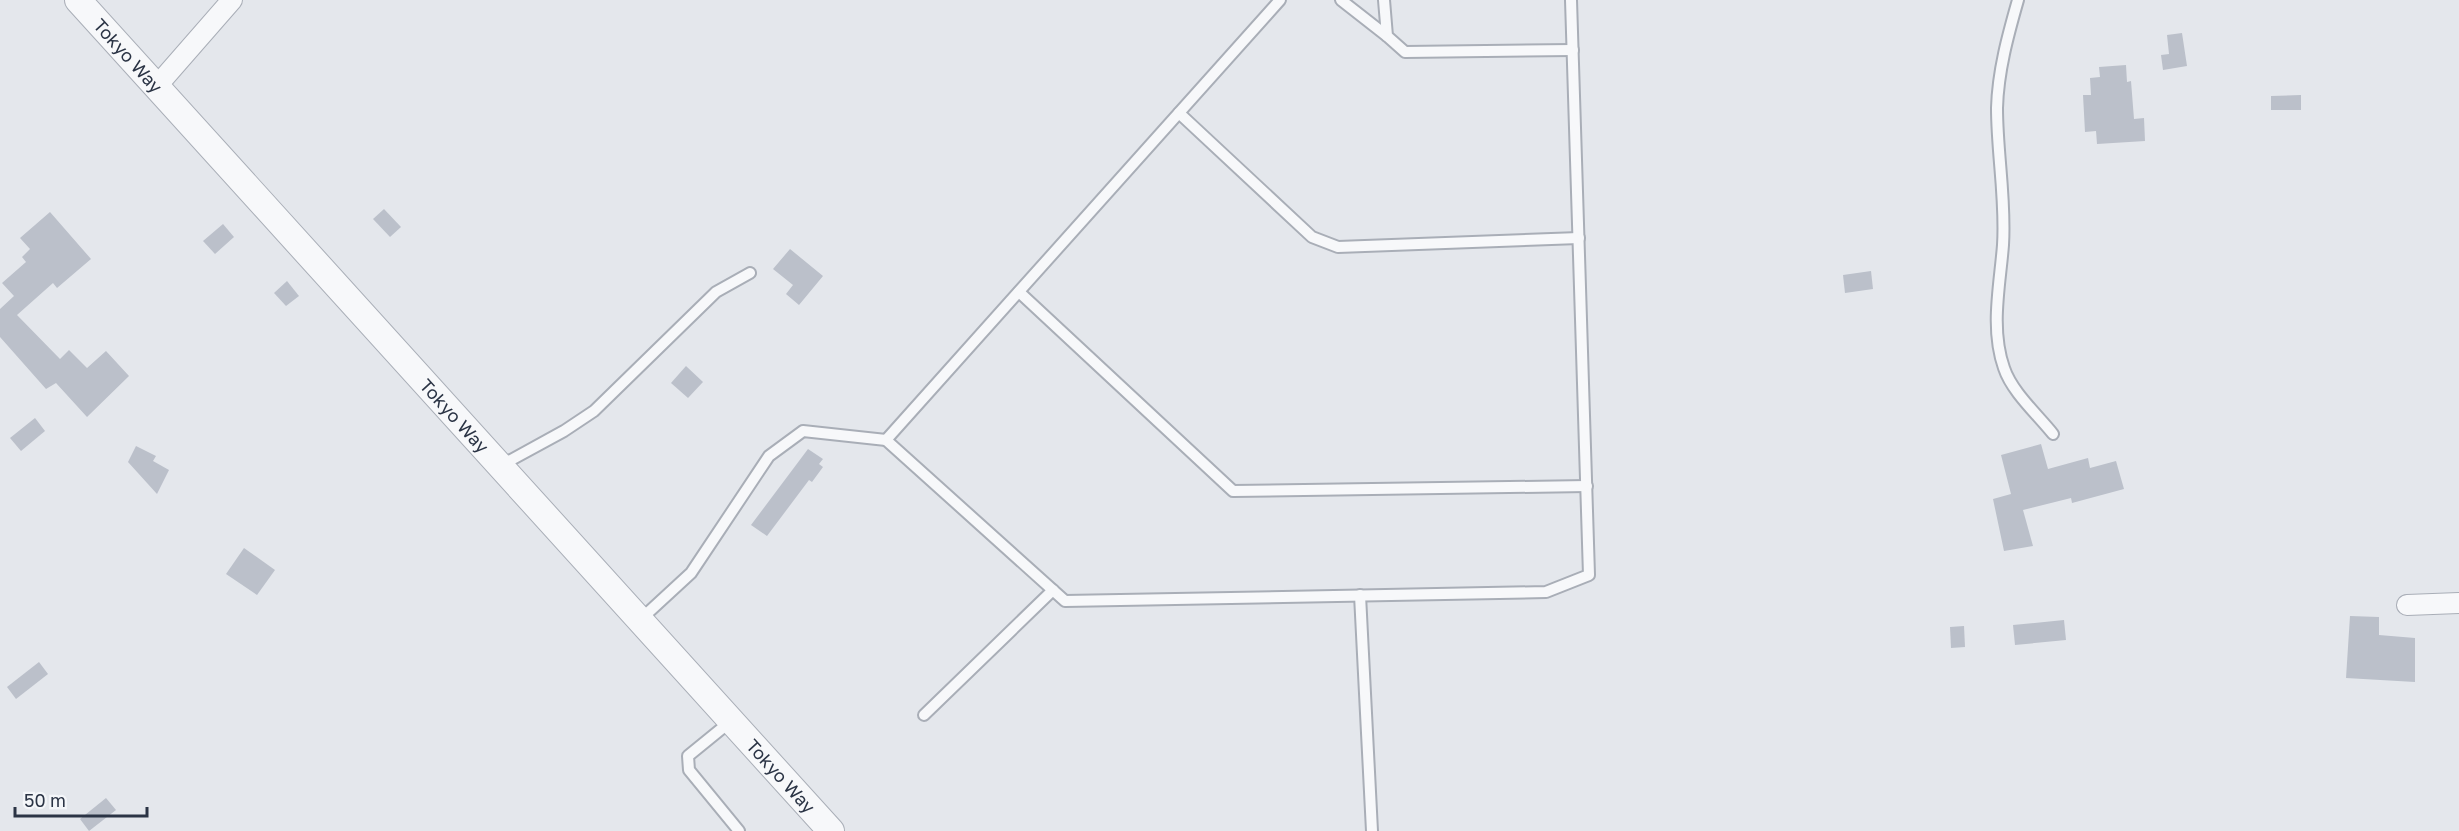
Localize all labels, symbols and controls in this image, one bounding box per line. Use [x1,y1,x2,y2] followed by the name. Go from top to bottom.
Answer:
[89,14,167,97] street label: Tokyo Way
[416,374,494,457] street label: Tokyo Way
[742,734,820,817] street label: Tokyo Way
[15,780,147,818] scale bar
[24,789,66,811] text: 50 m

